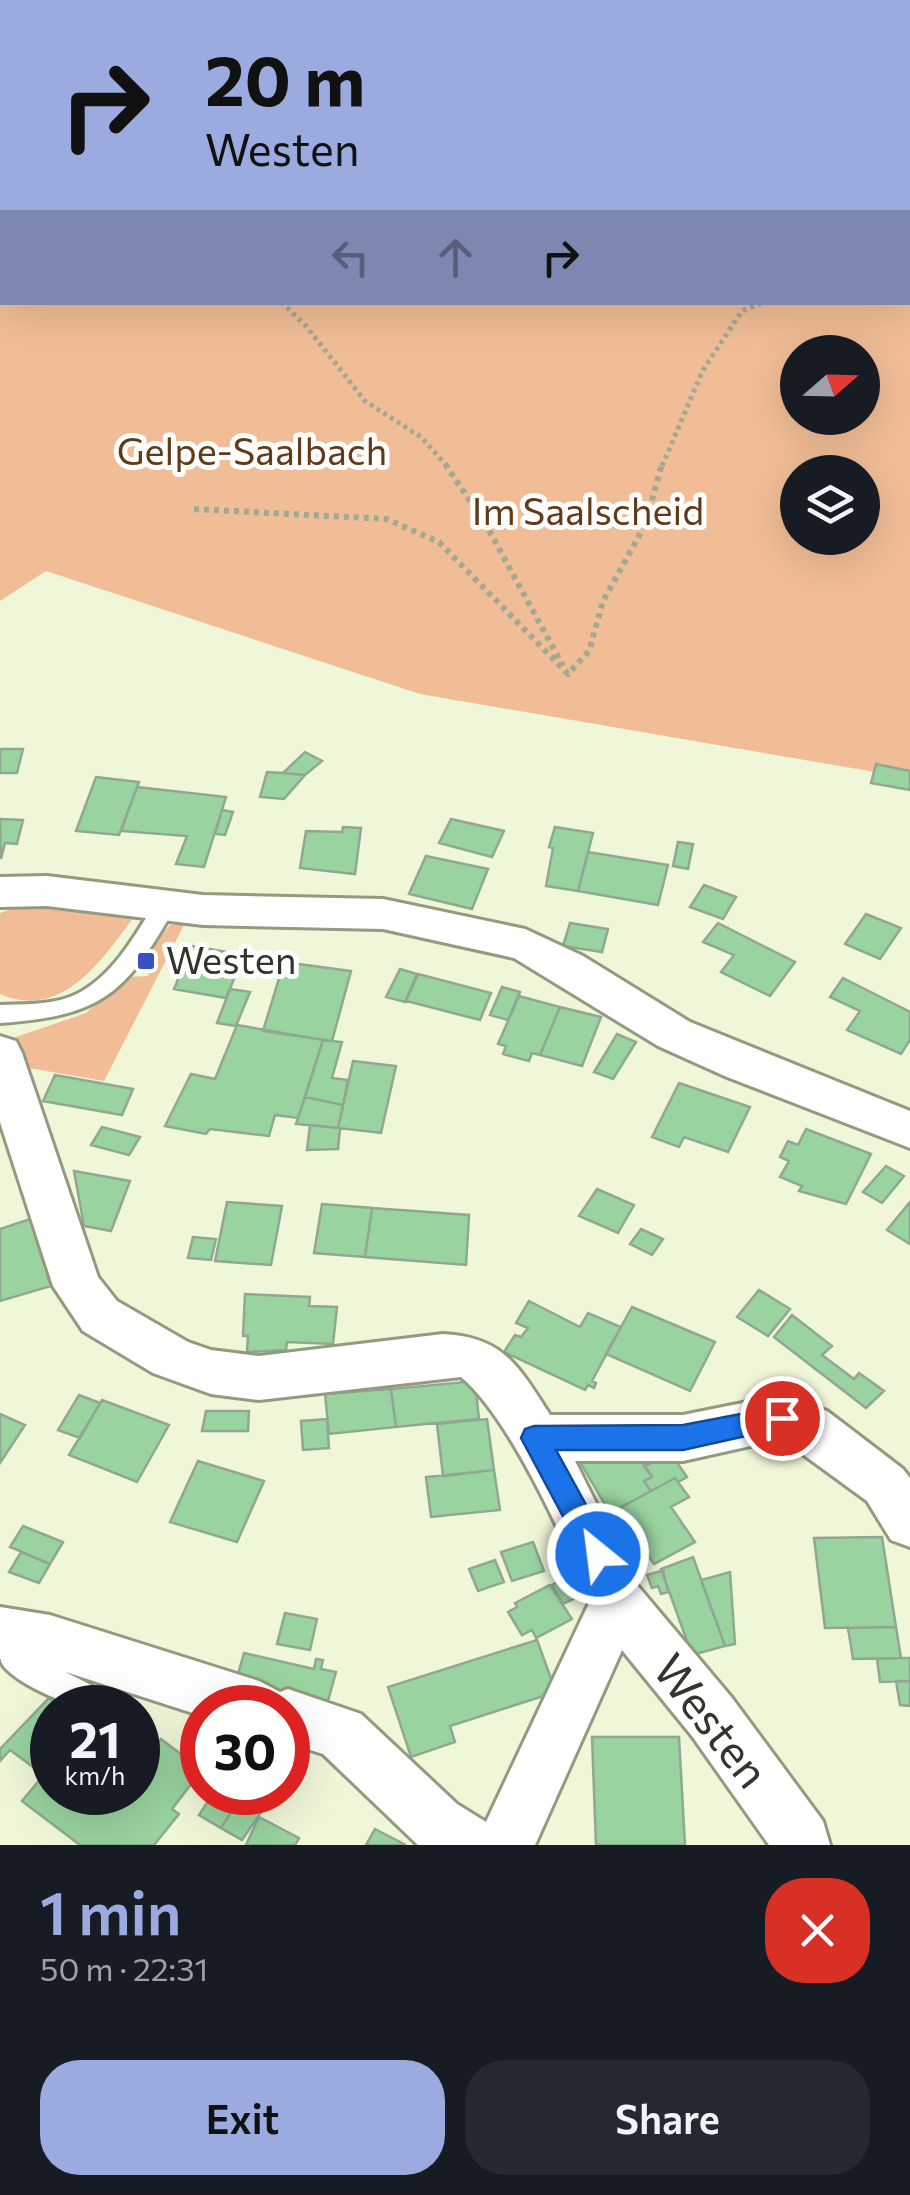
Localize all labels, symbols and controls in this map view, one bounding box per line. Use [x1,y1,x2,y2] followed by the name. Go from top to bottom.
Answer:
[205,35,365,120] text: 20 m
[40,40,170,170] icon: right
[205,120,360,175] text: Westen
[323,230,378,285] icon: left
[428,230,483,285] icon: ahead
[533,230,588,285] icon: right
[780,335,880,435] north arrow
[780,335,880,555] map controls
[117,426,387,473] park label: Gelpe-Saalbach
[780,455,880,555] button: layers
[472,486,704,533] park label: Im Saalscheid
[166,935,296,982] place label: Westen
[135,950,157,972] marker: Westen
[740,1376,825,1461] pin
[755,1391,810,1446] icon: arrive
[546,1502,650,1606] position arrow
[644,1642,782,1797] street label: Westen
[180,1685,310,1815] speed limit sign: 30
[69,1707,121,1768] text: 21
[65,1760,125,1790] text: km/h
[40,1874,181,1947] text: 1 min
[765,1878,870,1983] button: close
[40,1948,208,1988] text: 50 m · 22:31
[40,2060,445,2175] button: Exit
[465,2060,870,2175] button: Share

